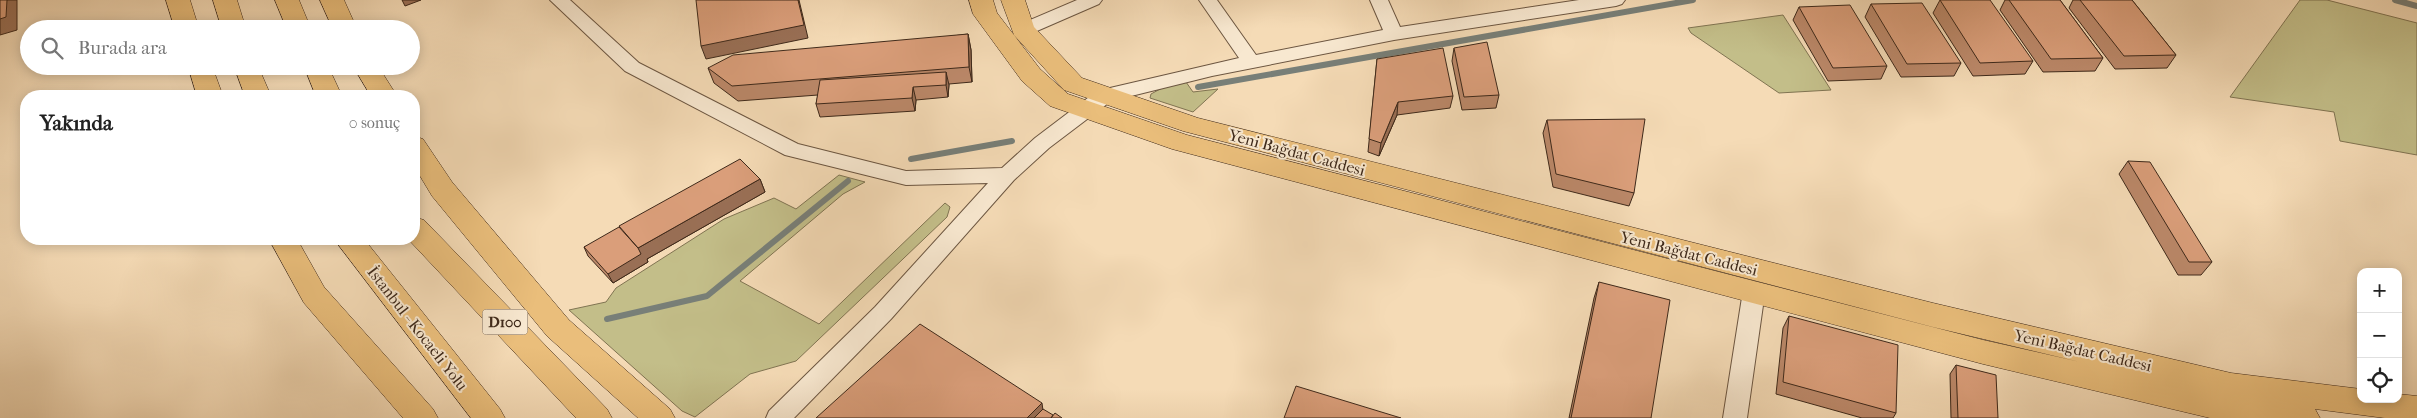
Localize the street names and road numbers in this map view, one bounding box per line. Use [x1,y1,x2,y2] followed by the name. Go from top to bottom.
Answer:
[1226,125,1367,180] street label: Yeni Bağdat Caddesi
[1617,227,1760,280] street label: Yeni Bağdat Caddesi
[363,262,472,394] street label: İstanbul - Kocaeli Yolu
[482,310,528,334] road number: D100
[2011,325,2154,376] street label: Yeni Bağdat Caddesi

